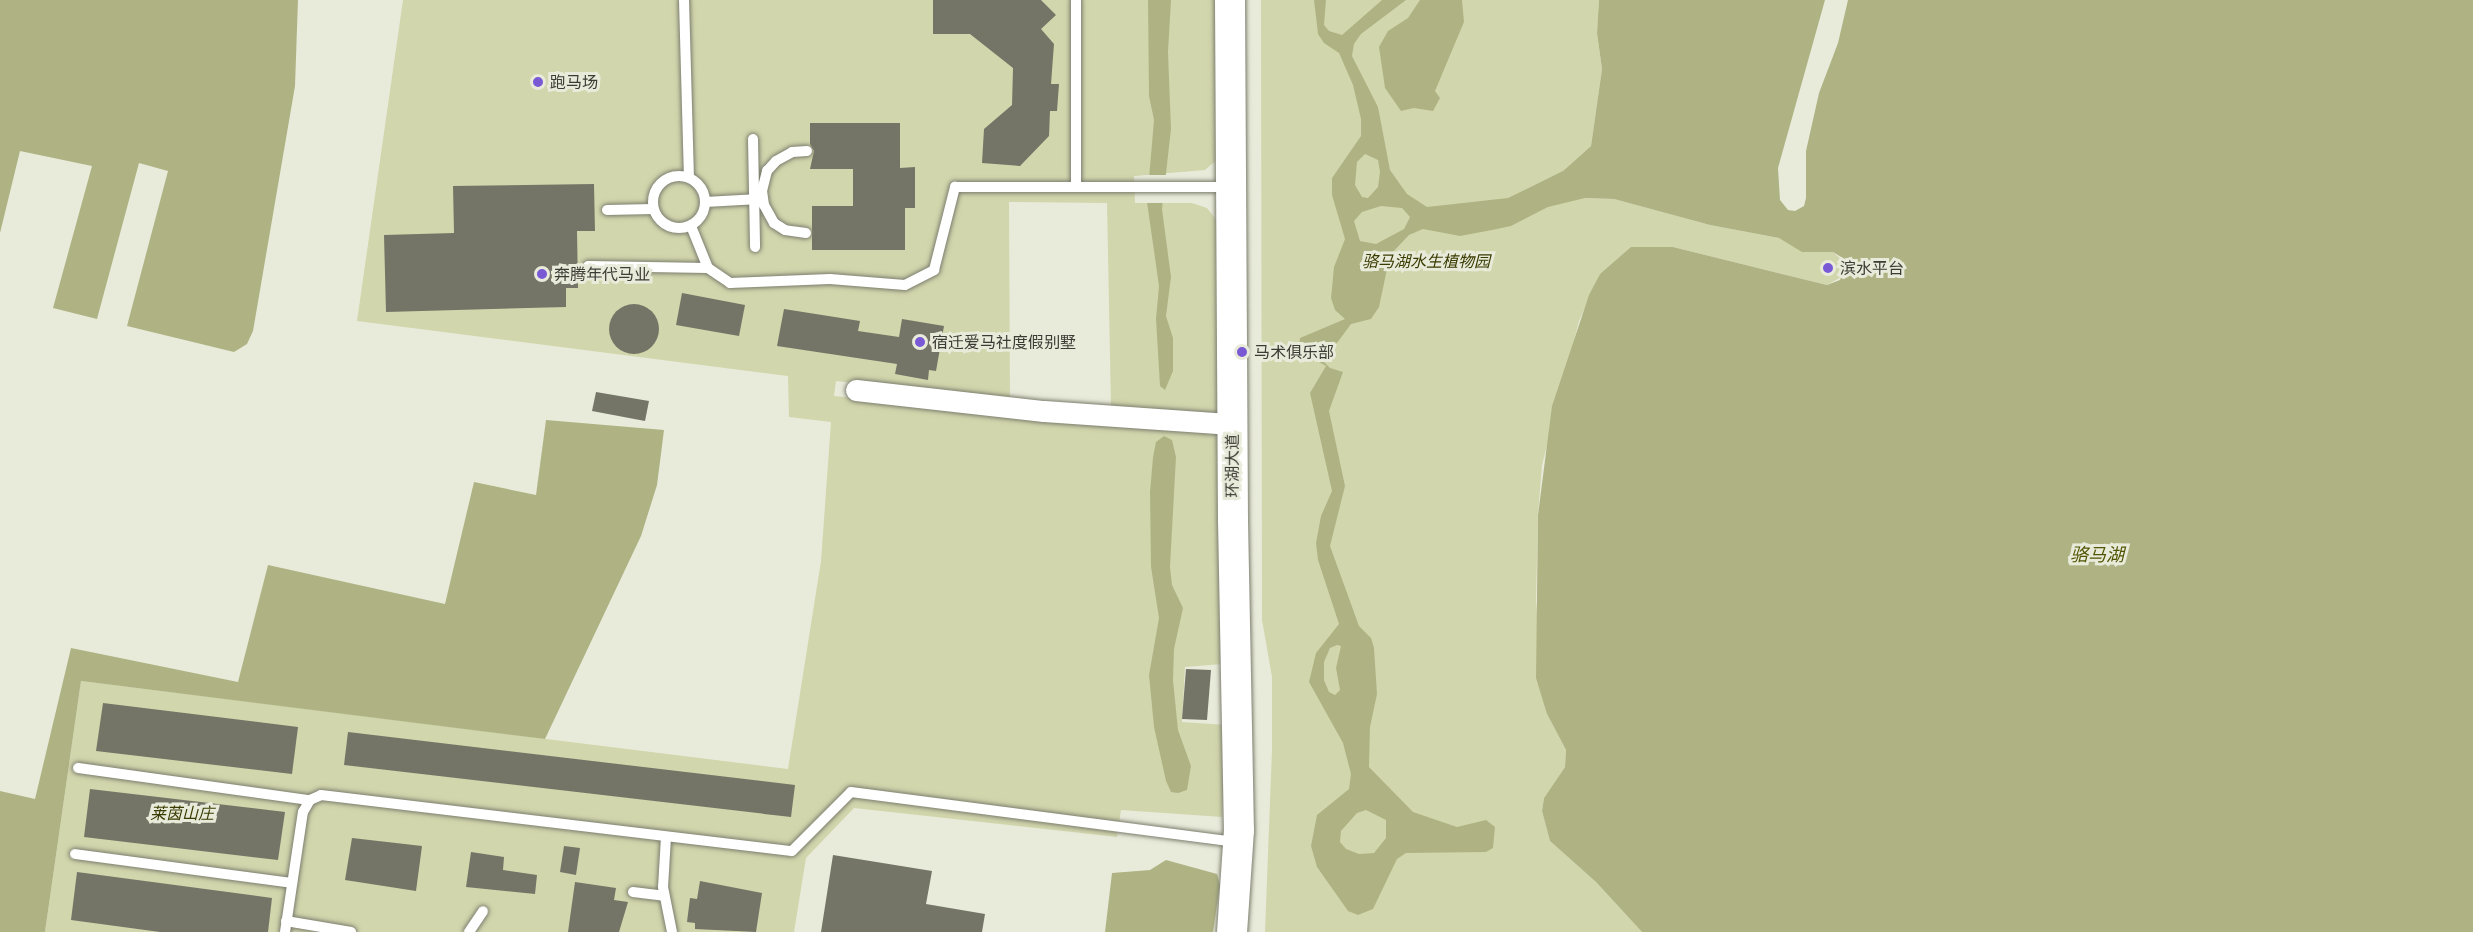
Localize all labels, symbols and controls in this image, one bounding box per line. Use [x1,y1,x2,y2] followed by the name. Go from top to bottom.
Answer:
[550,72,598,92] place label: 跑马场
[531,75,545,89] marker: 跑马场
[1362,251,1490,271] park label: 骆马湖水生植物园
[1840,258,1904,278] place label: 滨水平台
[1821,261,1835,275] marker: 滨水平台
[554,264,650,284] place label: 奔腾年代马业
[535,267,549,281] marker: 奔腾年代马业
[932,332,1076,352] place label: 宿迁爱马社度假别墅
[913,335,927,349] marker: 宿迁爱马社度假别墅
[1254,342,1334,362] place label: 马术俱乐部
[1235,345,1249,359] marker: 马术俱乐部
[1222,434,1242,498] street label: 环湖大道
[2070,544,2124,566] water label: 骆马湖
[150,803,214,823] park label: 莱茵山庄

